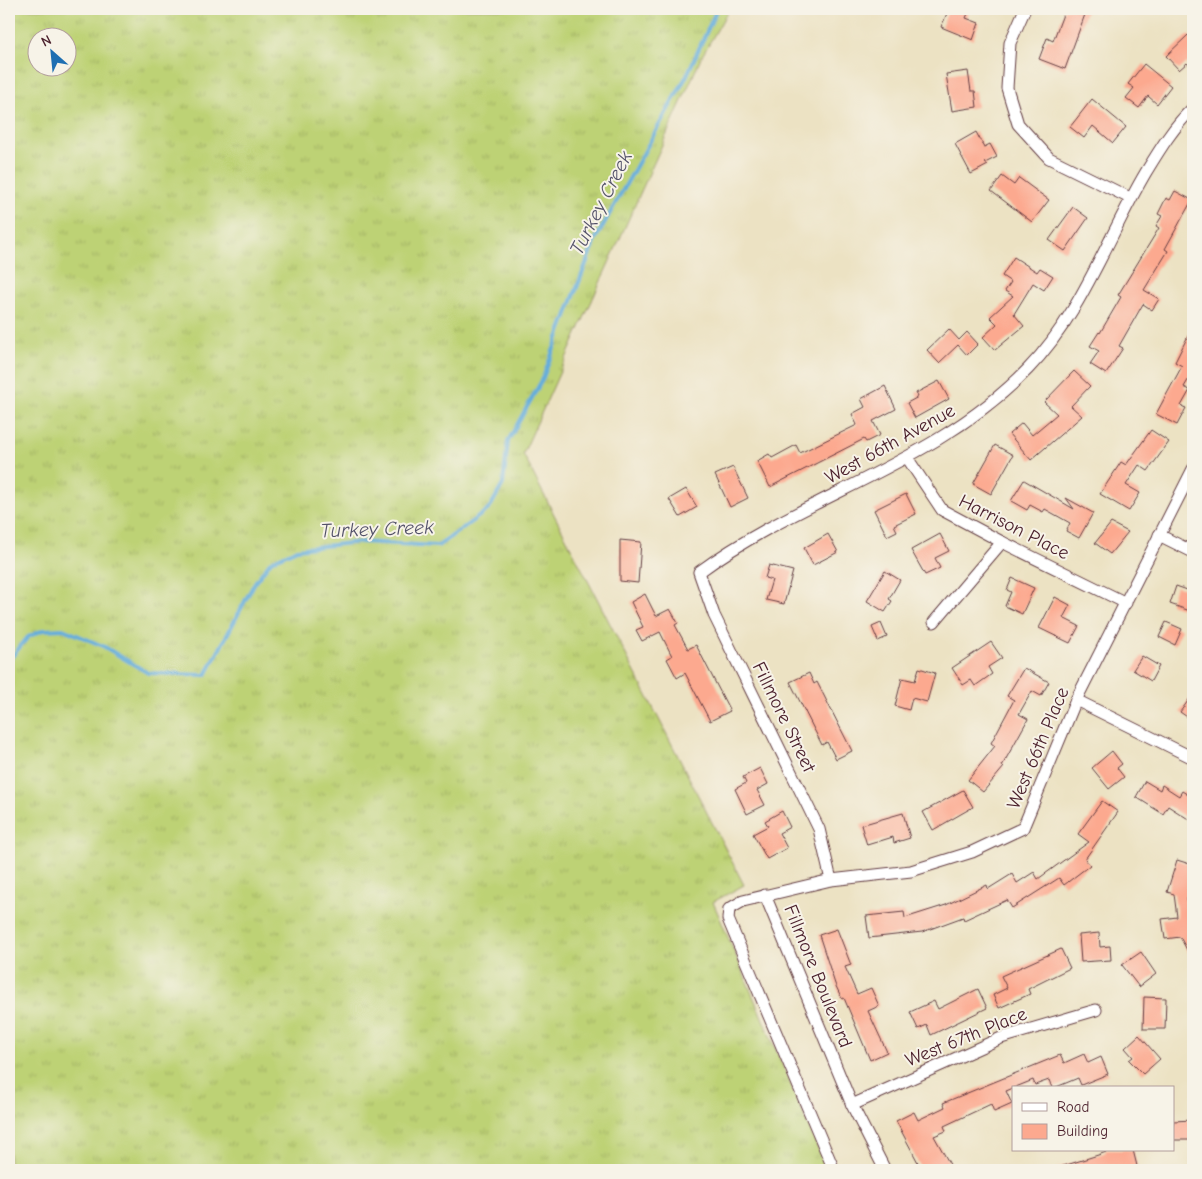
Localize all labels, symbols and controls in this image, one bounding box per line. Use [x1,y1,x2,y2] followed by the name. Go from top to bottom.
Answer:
[28,28,78,78] north arrow
[38,31,54,51] text: N
[565,147,637,259] water label: Turkey Creek
[821,399,959,489] street label: West 66th Avenue
[955,490,1073,564] street label: Harrison Place
[320,516,434,542] water label: Turkey Creek
[748,658,820,776] street label: Fillmore Street
[1002,684,1074,812] street label: West 66th Place
[779,901,857,1051] street label: Fillmore Boulevard
[902,1003,1030,1071] street label: West 67th Place
[1012,1086,1174,1152] legend
[1057,1098,1089,1116] text: Road
[1057,1122,1108,1140] text: Building

